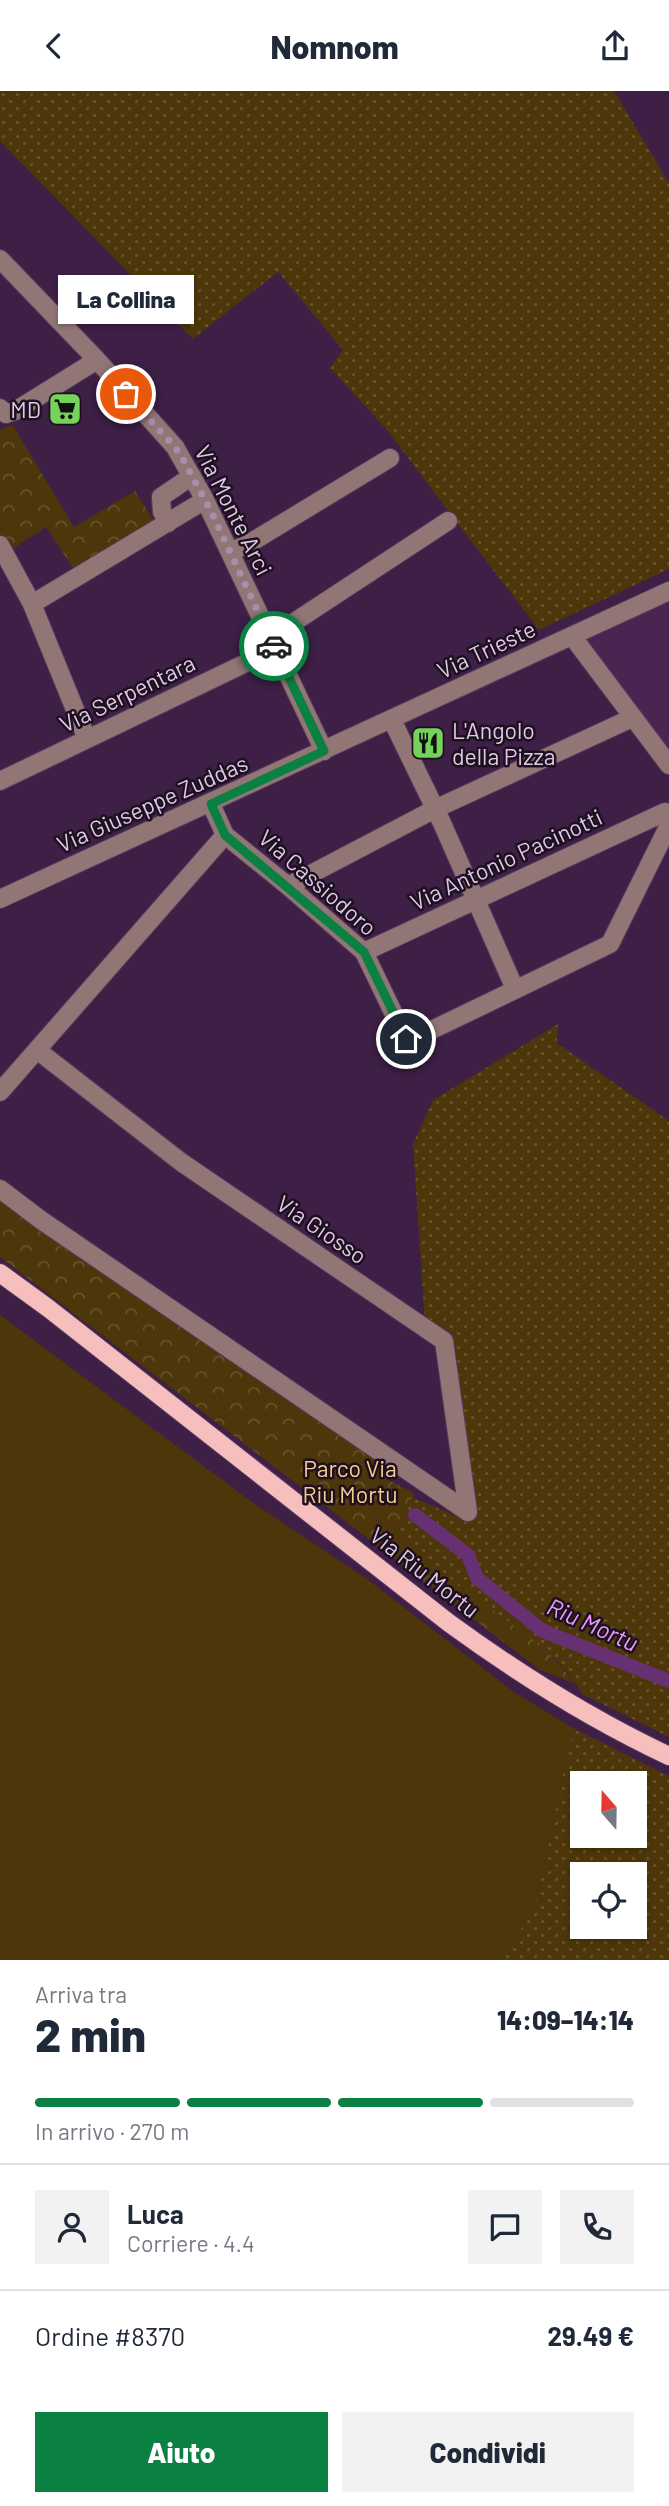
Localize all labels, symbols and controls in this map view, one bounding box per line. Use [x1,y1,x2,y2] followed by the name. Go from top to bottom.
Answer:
[35,27,73,65] icon: back
[270,27,399,65] text: Nomnom
[596,27,634,65] icon: share
[58,275,194,324] callout: La Collina
[76,285,176,313] text: La Collina
[96,364,156,424] pin
[107,375,145,413] icon: bag
[46,390,84,428] supermarket icon: MD
[10,395,41,423] place label: MD
[189,440,279,580] street label: Via Monte Arci
[239,611,309,681] courier
[432,614,540,684] street label: Via Trieste
[255,627,293,665] icon: car
[55,648,199,738] street label: Via Serpentara
[452,716,555,770] place label: L'Angolo della Pizza
[409,724,447,762] restaurant icon: L'Angolo della Pizza
[52,748,252,858] street label: Via Giuseppe Zuddas
[406,802,606,916] street label: Via Antonio Pacinotti
[253,823,383,941] street label: Via Cassiodoro
[376,1009,436,1069] pin
[387,1020,425,1058] icon: home
[272,1189,372,1269] street label: Via Giosso
[302,1454,398,1508] park label: Parco Via Riu Mortu
[365,1521,485,1623] street label: Via Riu Mortu
[543,1591,643,1657] water label: Riu Mortu
[570,1771,648,1848] north arrow
[570,1771,647,1939] map controls
[570,1862,647,1939] button: locate
[35,1980,127,2008] text: Arriva tra
[497,2004,634,2035] text: 14:09–14:14
[35,2006,146,2061] text: 2 min
[35,2117,189,2145] text: In arrivo · 270 m
[35,2190,109,2264] button: person
[468,2190,542,2264] button: chat
[560,2190,634,2264] button: phone
[127,2198,184,2229] text: Luca
[127,2229,255,2257] text: Corriere · 4.4
[35,2320,185,2351] text: Ordine #8370
[547,2320,634,2351] text: 29.49 €
[35,2412,328,2492] button: Aiuto
[342,2412,634,2492] button: Condividi

